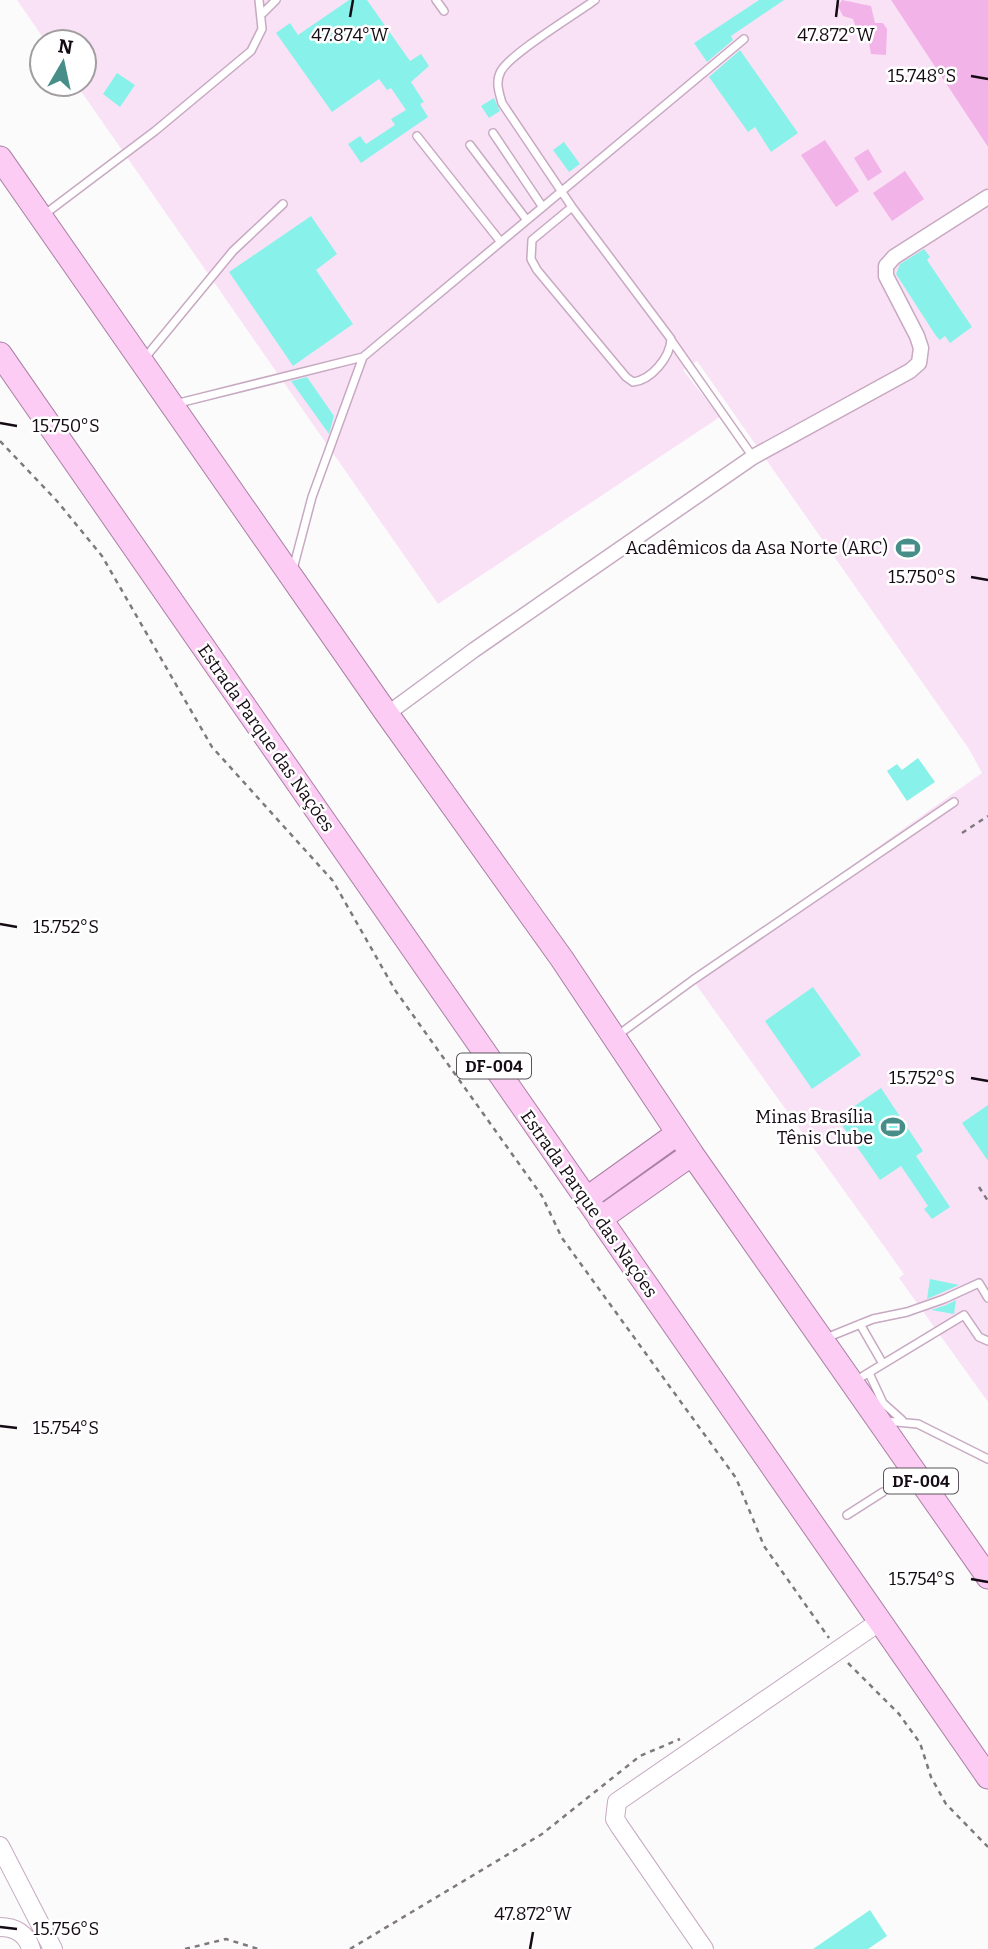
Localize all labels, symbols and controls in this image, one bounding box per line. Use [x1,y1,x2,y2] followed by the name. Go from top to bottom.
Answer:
[311,24,389,46] text: 47.874°W
[797,24,875,46] text: 47.872°W
[28,28,98,98] north arrow
[57,34,75,59] text: N
[888,65,956,87] text: 15.748°S
[32,415,100,437] text: 15.750°S
[894,534,922,562] sports icon: Acadêmicos da Asa Norte (ARC)
[625,537,888,559] place label: Acadêmicos da Asa Norte (ARC)
[888,566,956,588] text: 15.750°S
[193,640,339,836] street label: Estrada Parque das Nações
[33,916,99,938] text: 15.752°S
[457,1054,531,1078] road number: DF-004
[889,1067,955,1089] text: 15.752°S
[516,1106,662,1302] street label: Estrada Parque das Nações
[755,1106,873,1149] place label: Minas Brasília Tênis Clube
[879,1113,907,1141] sports icon: Minas Brasília Tênis Clube
[33,1417,99,1439] text: 15.754°S
[884,1469,958,1494] road number: DF-004
[889,1568,955,1590] text: 15.754°S
[494,1903,572,1925] text: 47.872°W
[33,1918,99,1940] text: 15.756°S

